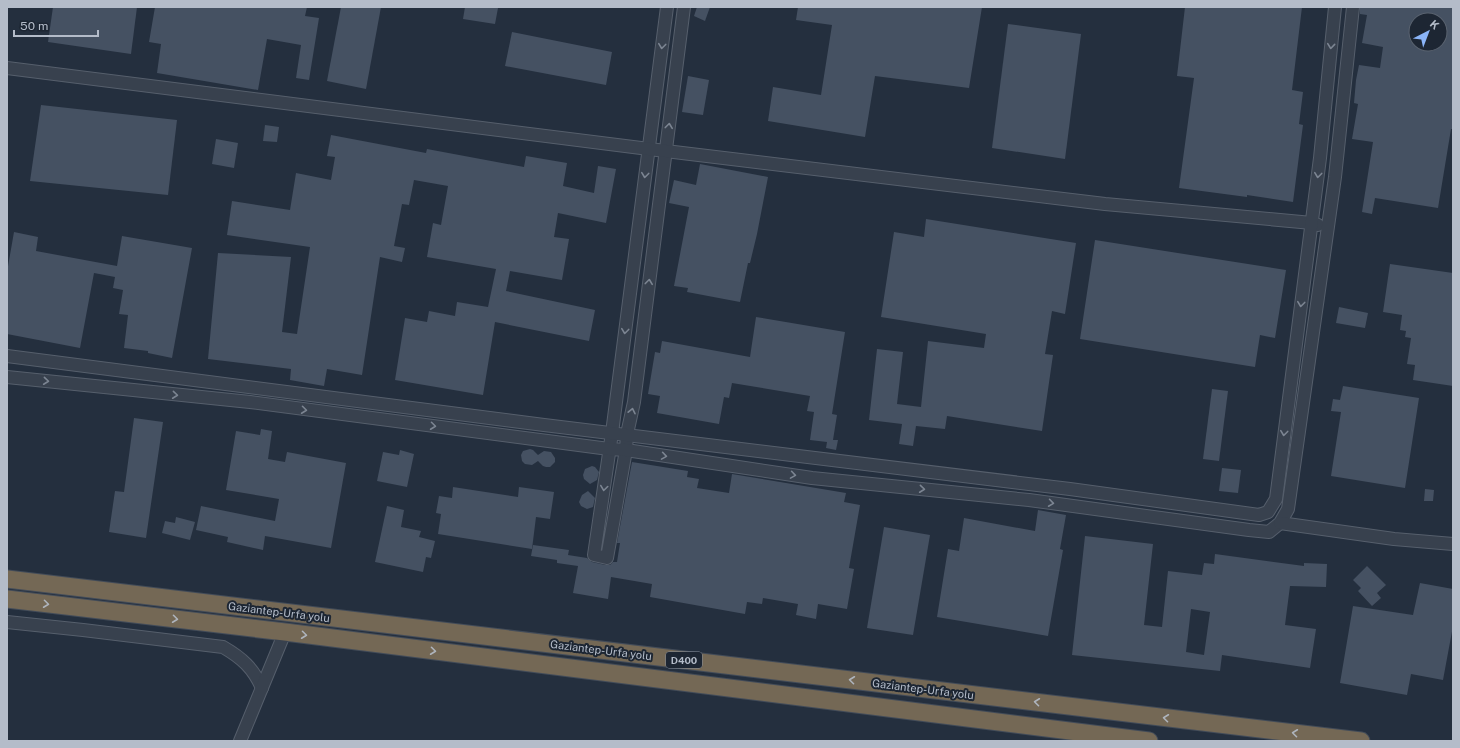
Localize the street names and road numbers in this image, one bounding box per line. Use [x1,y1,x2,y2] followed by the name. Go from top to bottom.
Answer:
[228,600,330,624] street label: Gaziantep-Urfa yolu
[550,638,652,662] street label: Gaziantep-Urfa yolu
[666,652,702,668] road number: D400
[872,677,974,701] street label: Gaziantep-Urfa yolu

